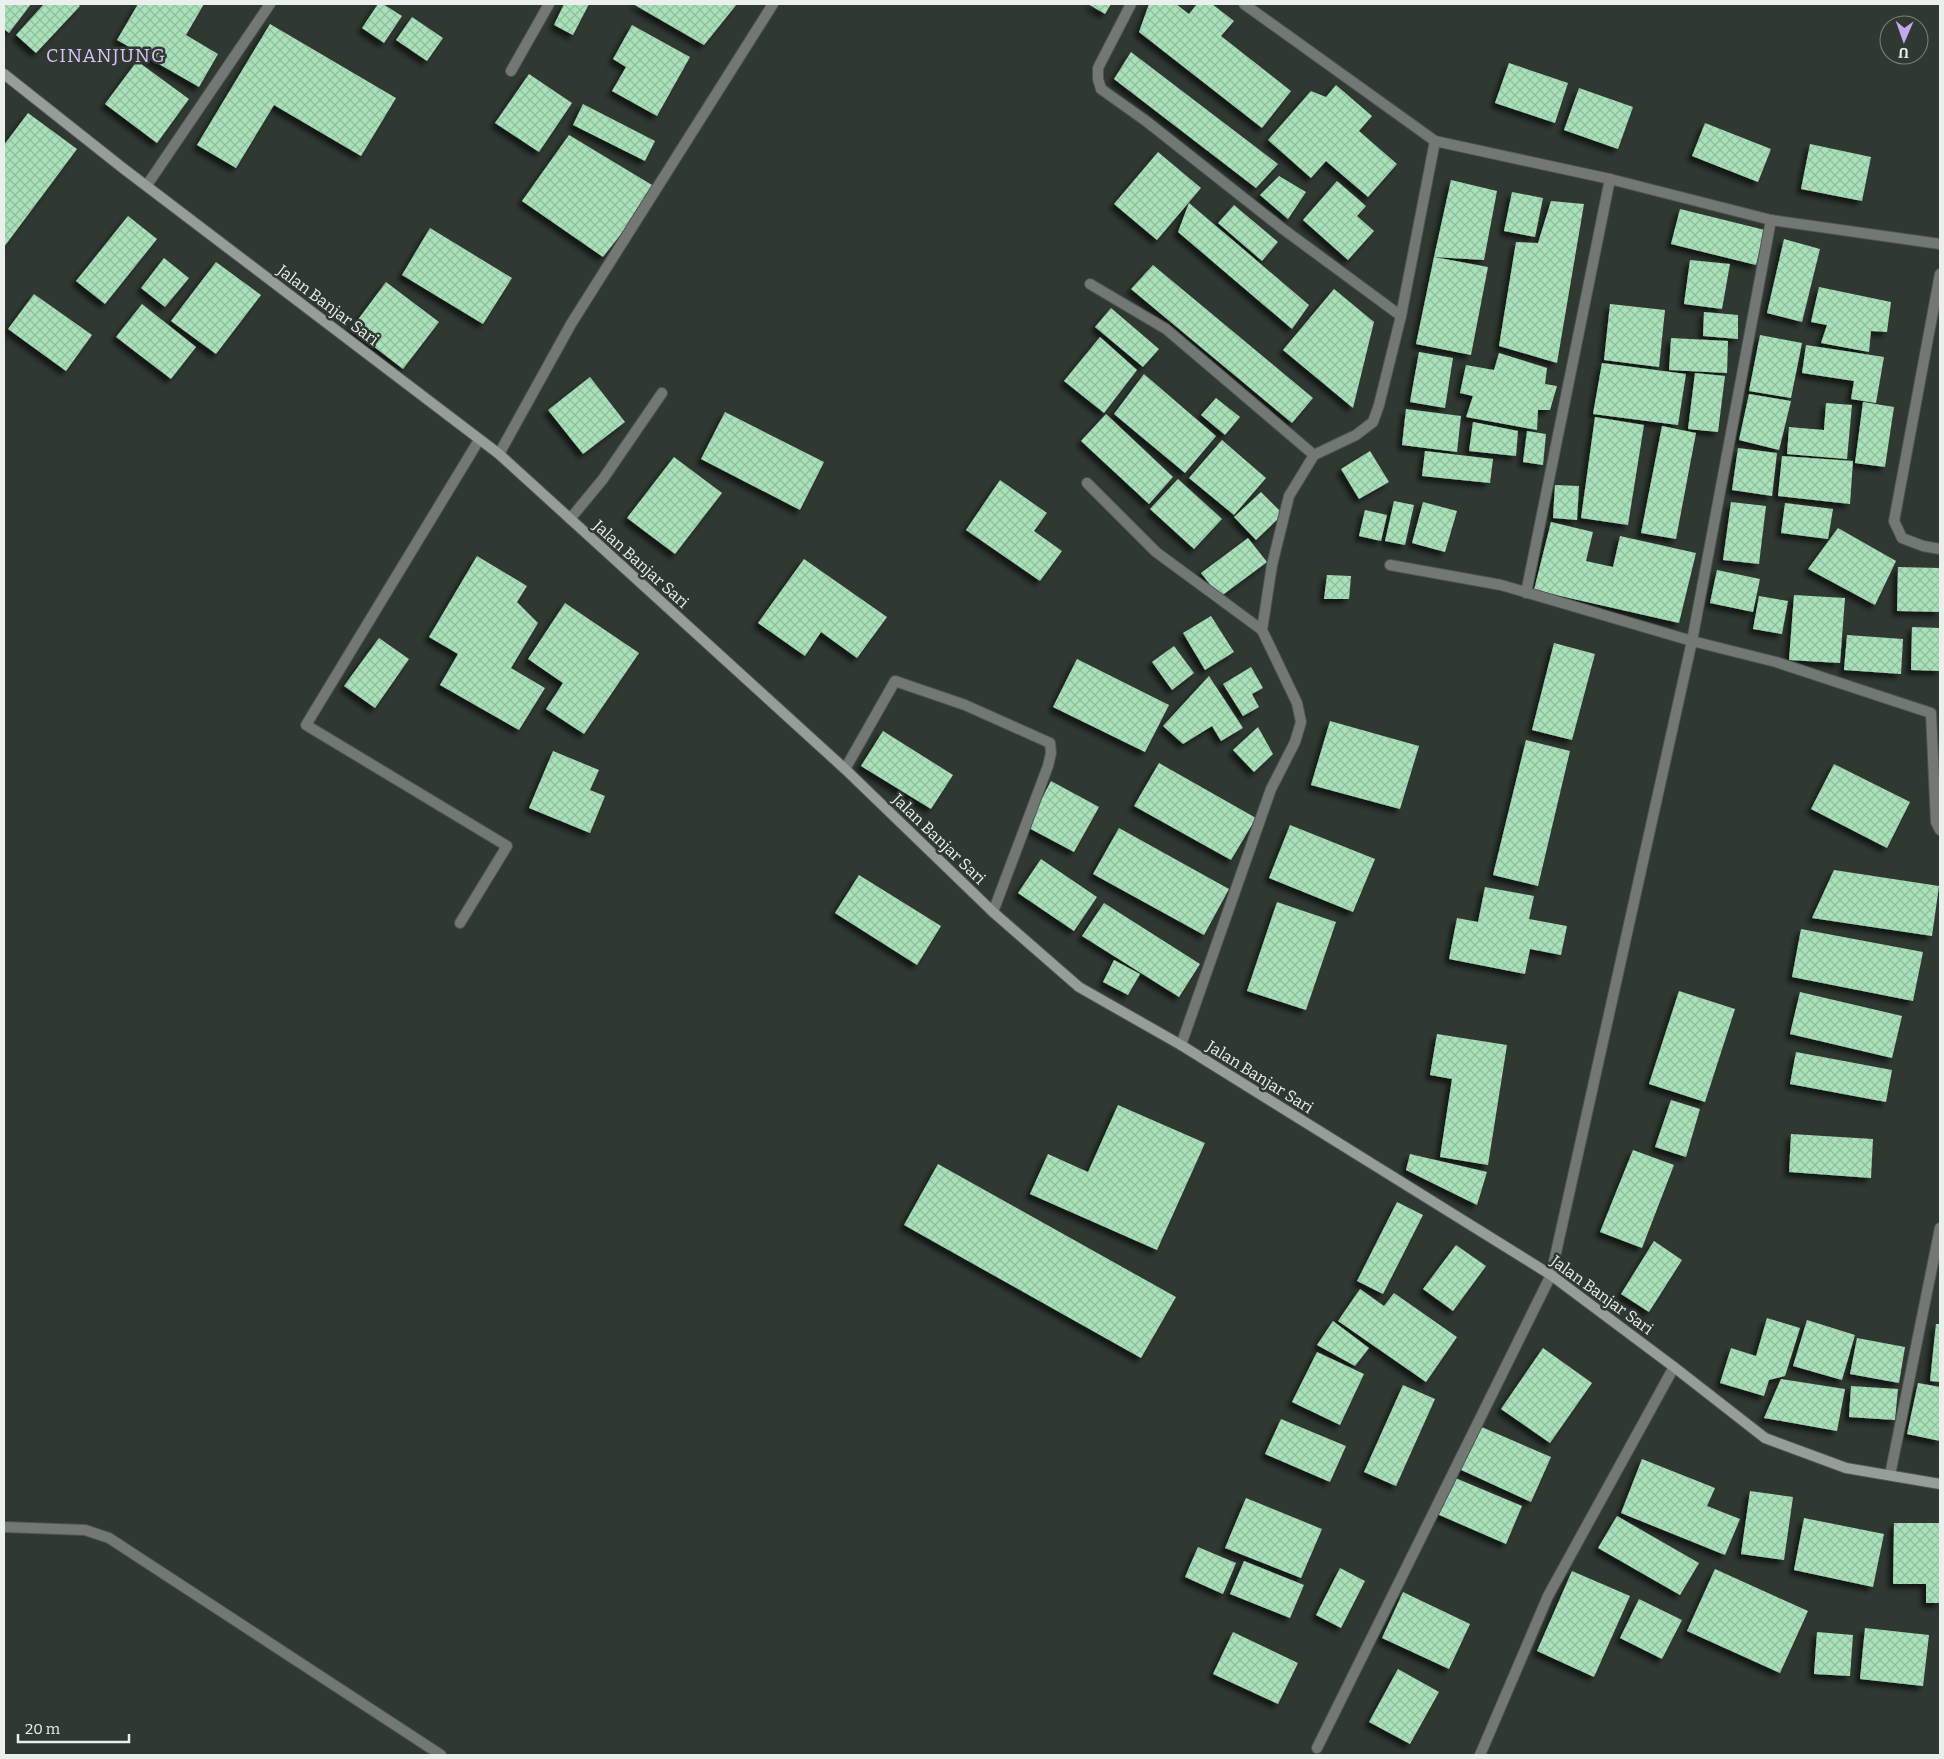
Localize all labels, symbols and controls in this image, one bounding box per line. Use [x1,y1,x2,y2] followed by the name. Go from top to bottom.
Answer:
[1879,15,1929,65] north arrow
[46,44,166,67] district label: CINANJUNG
[1897,44,1909,61] text: U
[273,260,383,349] street label: Jalan Banjar Sari
[589,515,693,612] street label: Jalan Banjar Sari
[888,789,990,888] street label: Jalan Banjar Sari
[1202,1036,1317,1117] street label: Jalan Banjar Sari
[1546,1251,1657,1339] street label: Jalan Banjar Sari
[18,1712,129,1744] scale bar
[25,1720,61,1738] text: 20 m

